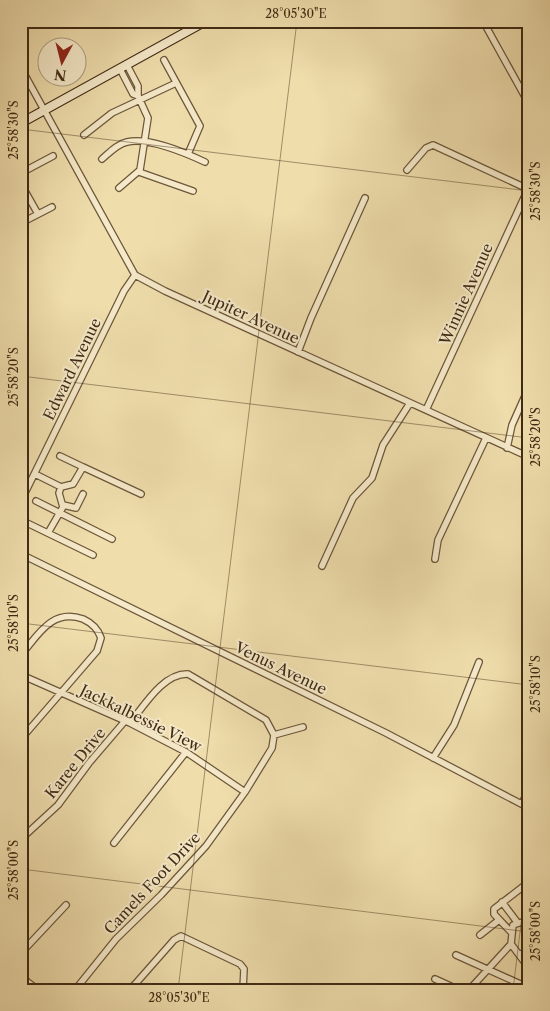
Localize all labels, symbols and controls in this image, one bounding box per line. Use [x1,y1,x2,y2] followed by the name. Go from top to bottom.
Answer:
[265,6,327,21] text: 28°05'30"E
[38,38,88,88] north arrow
[53,65,68,85] text: N
[6,100,21,160] text: 25°58'30"S
[528,161,543,221] text: 25°58'30"S
[435,240,497,349] street label: Winnie Avenue
[198,285,302,348] street label: Jupiter Avenue
[39,315,105,423] street label: Edward Avenue
[6,347,21,407] text: 25°58'20"S
[528,407,543,467] text: 25°58'20"S
[6,594,21,652] text: 25°58'10"S
[231,637,330,698] street label: Venus Avenue
[528,655,543,713] text: 25°58'10"S
[75,679,206,756] street label: Jackkalbessie View
[41,724,109,802] street label: Karee Drive
[100,828,204,938] street label: Camels Foot Drive
[6,840,21,900] text: 25°58'00"S
[528,901,543,961] text: 25°58'00"S
[148,990,210,1005] text: 28°05'30"E

